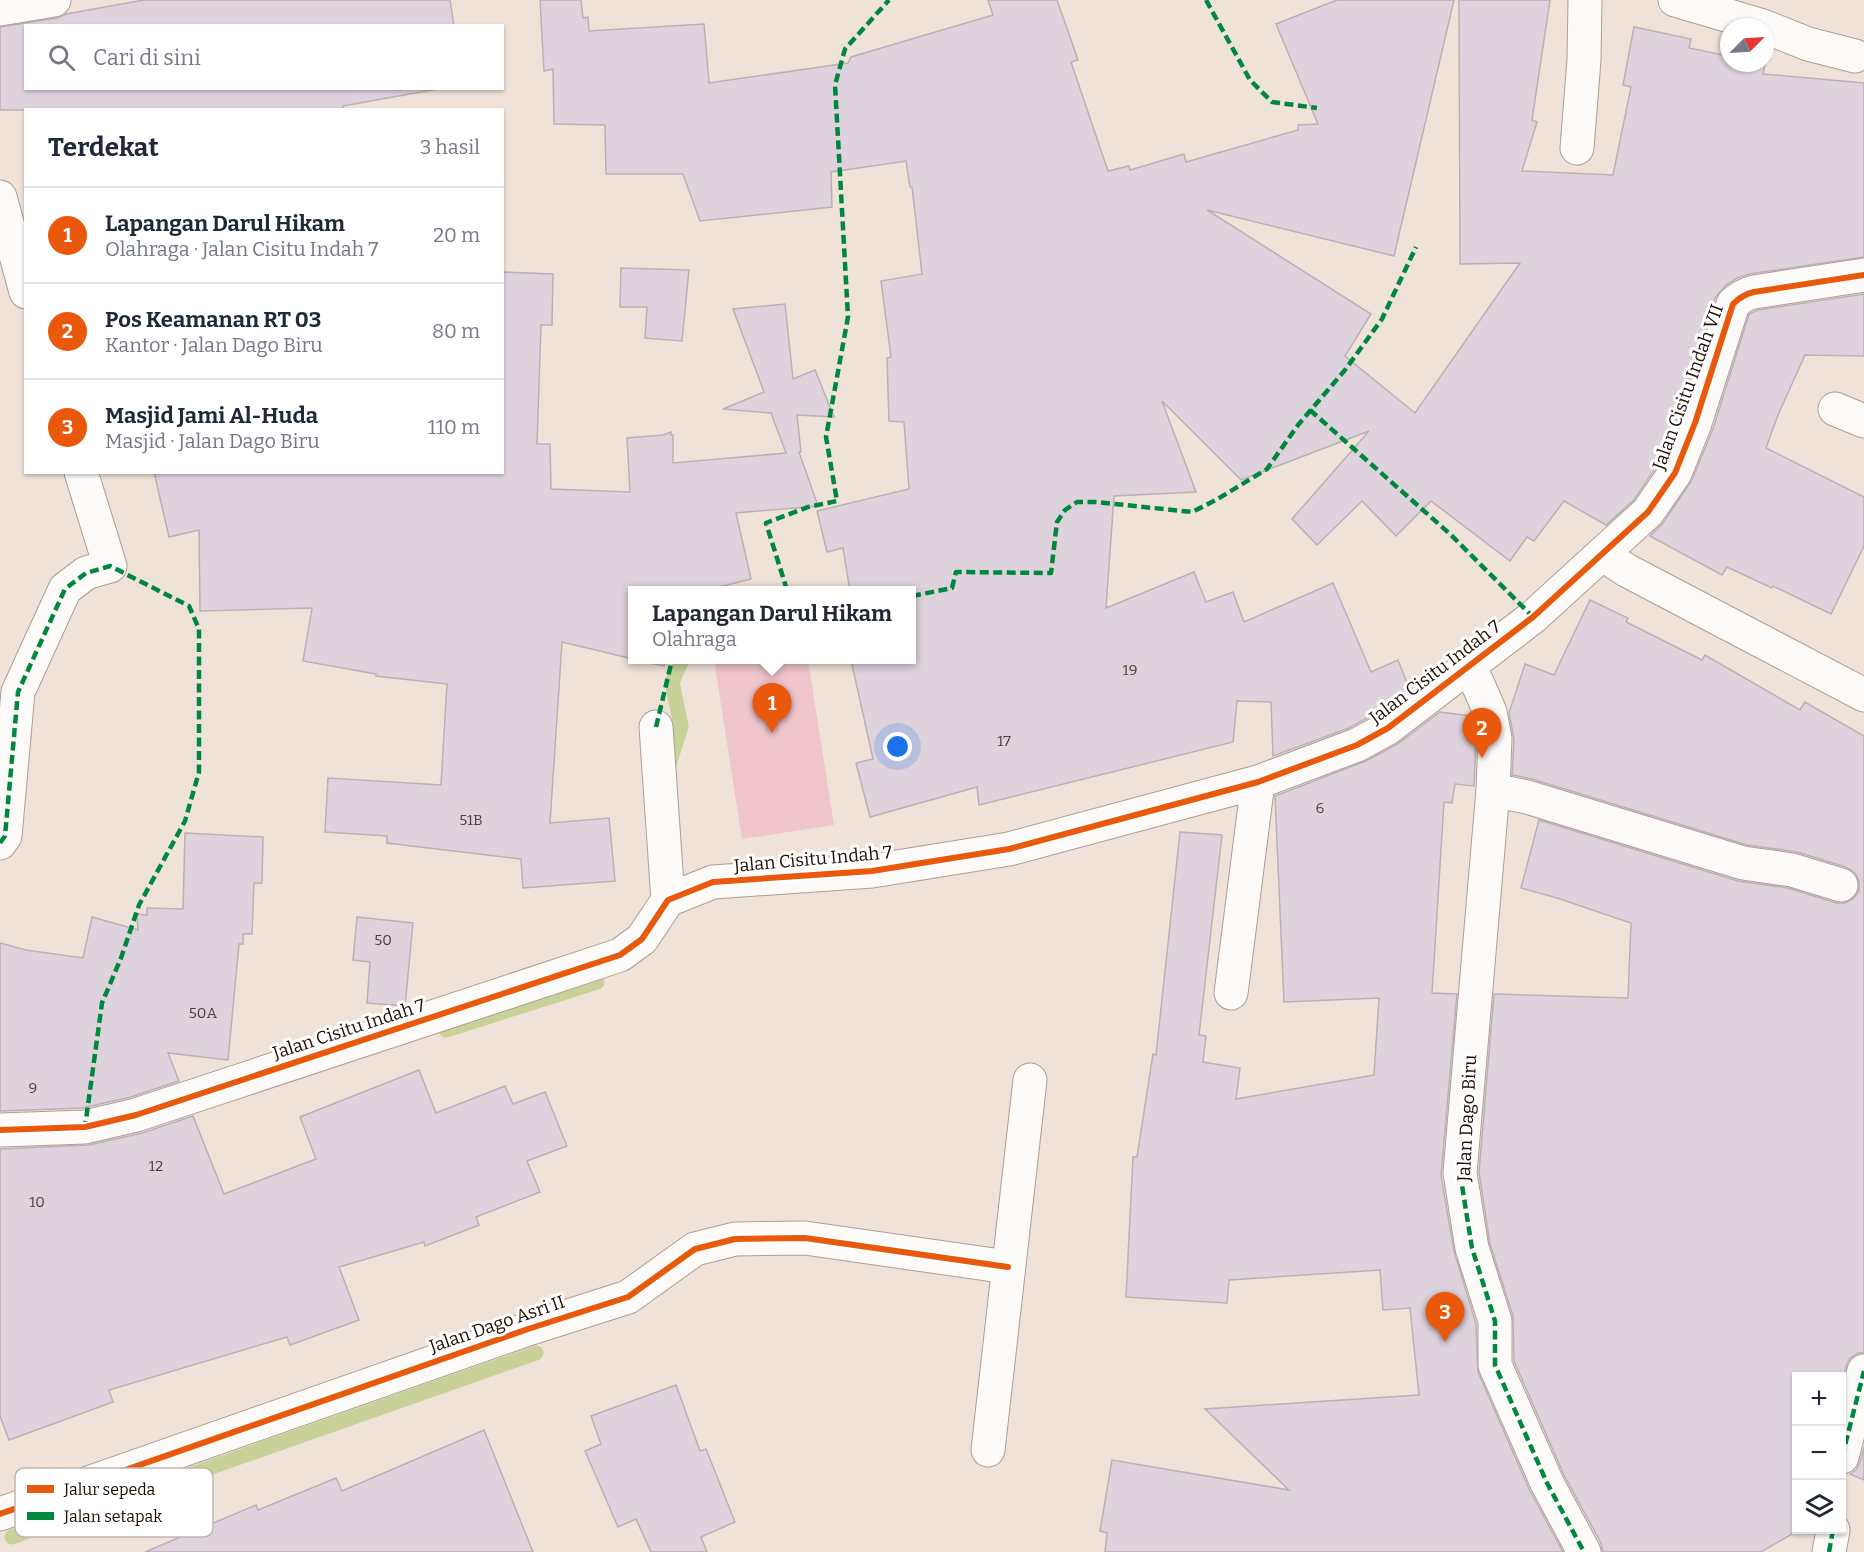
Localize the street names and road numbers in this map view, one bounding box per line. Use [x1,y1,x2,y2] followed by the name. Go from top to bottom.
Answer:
[1647,301,1728,474] street label: Jalan Cisitu Indah VII
[1364,615,1505,729] street label: Jalan Cisitu Indah 7
[732,841,893,877] street label: Jalan Cisitu Indah 7
[269,994,428,1064] street label: Jalan Cisitu Indah 7
[1453,1054,1481,1183] street label: Jalan Dago Biru
[425,1291,568,1358] street label: Jalan Dago Asri II

